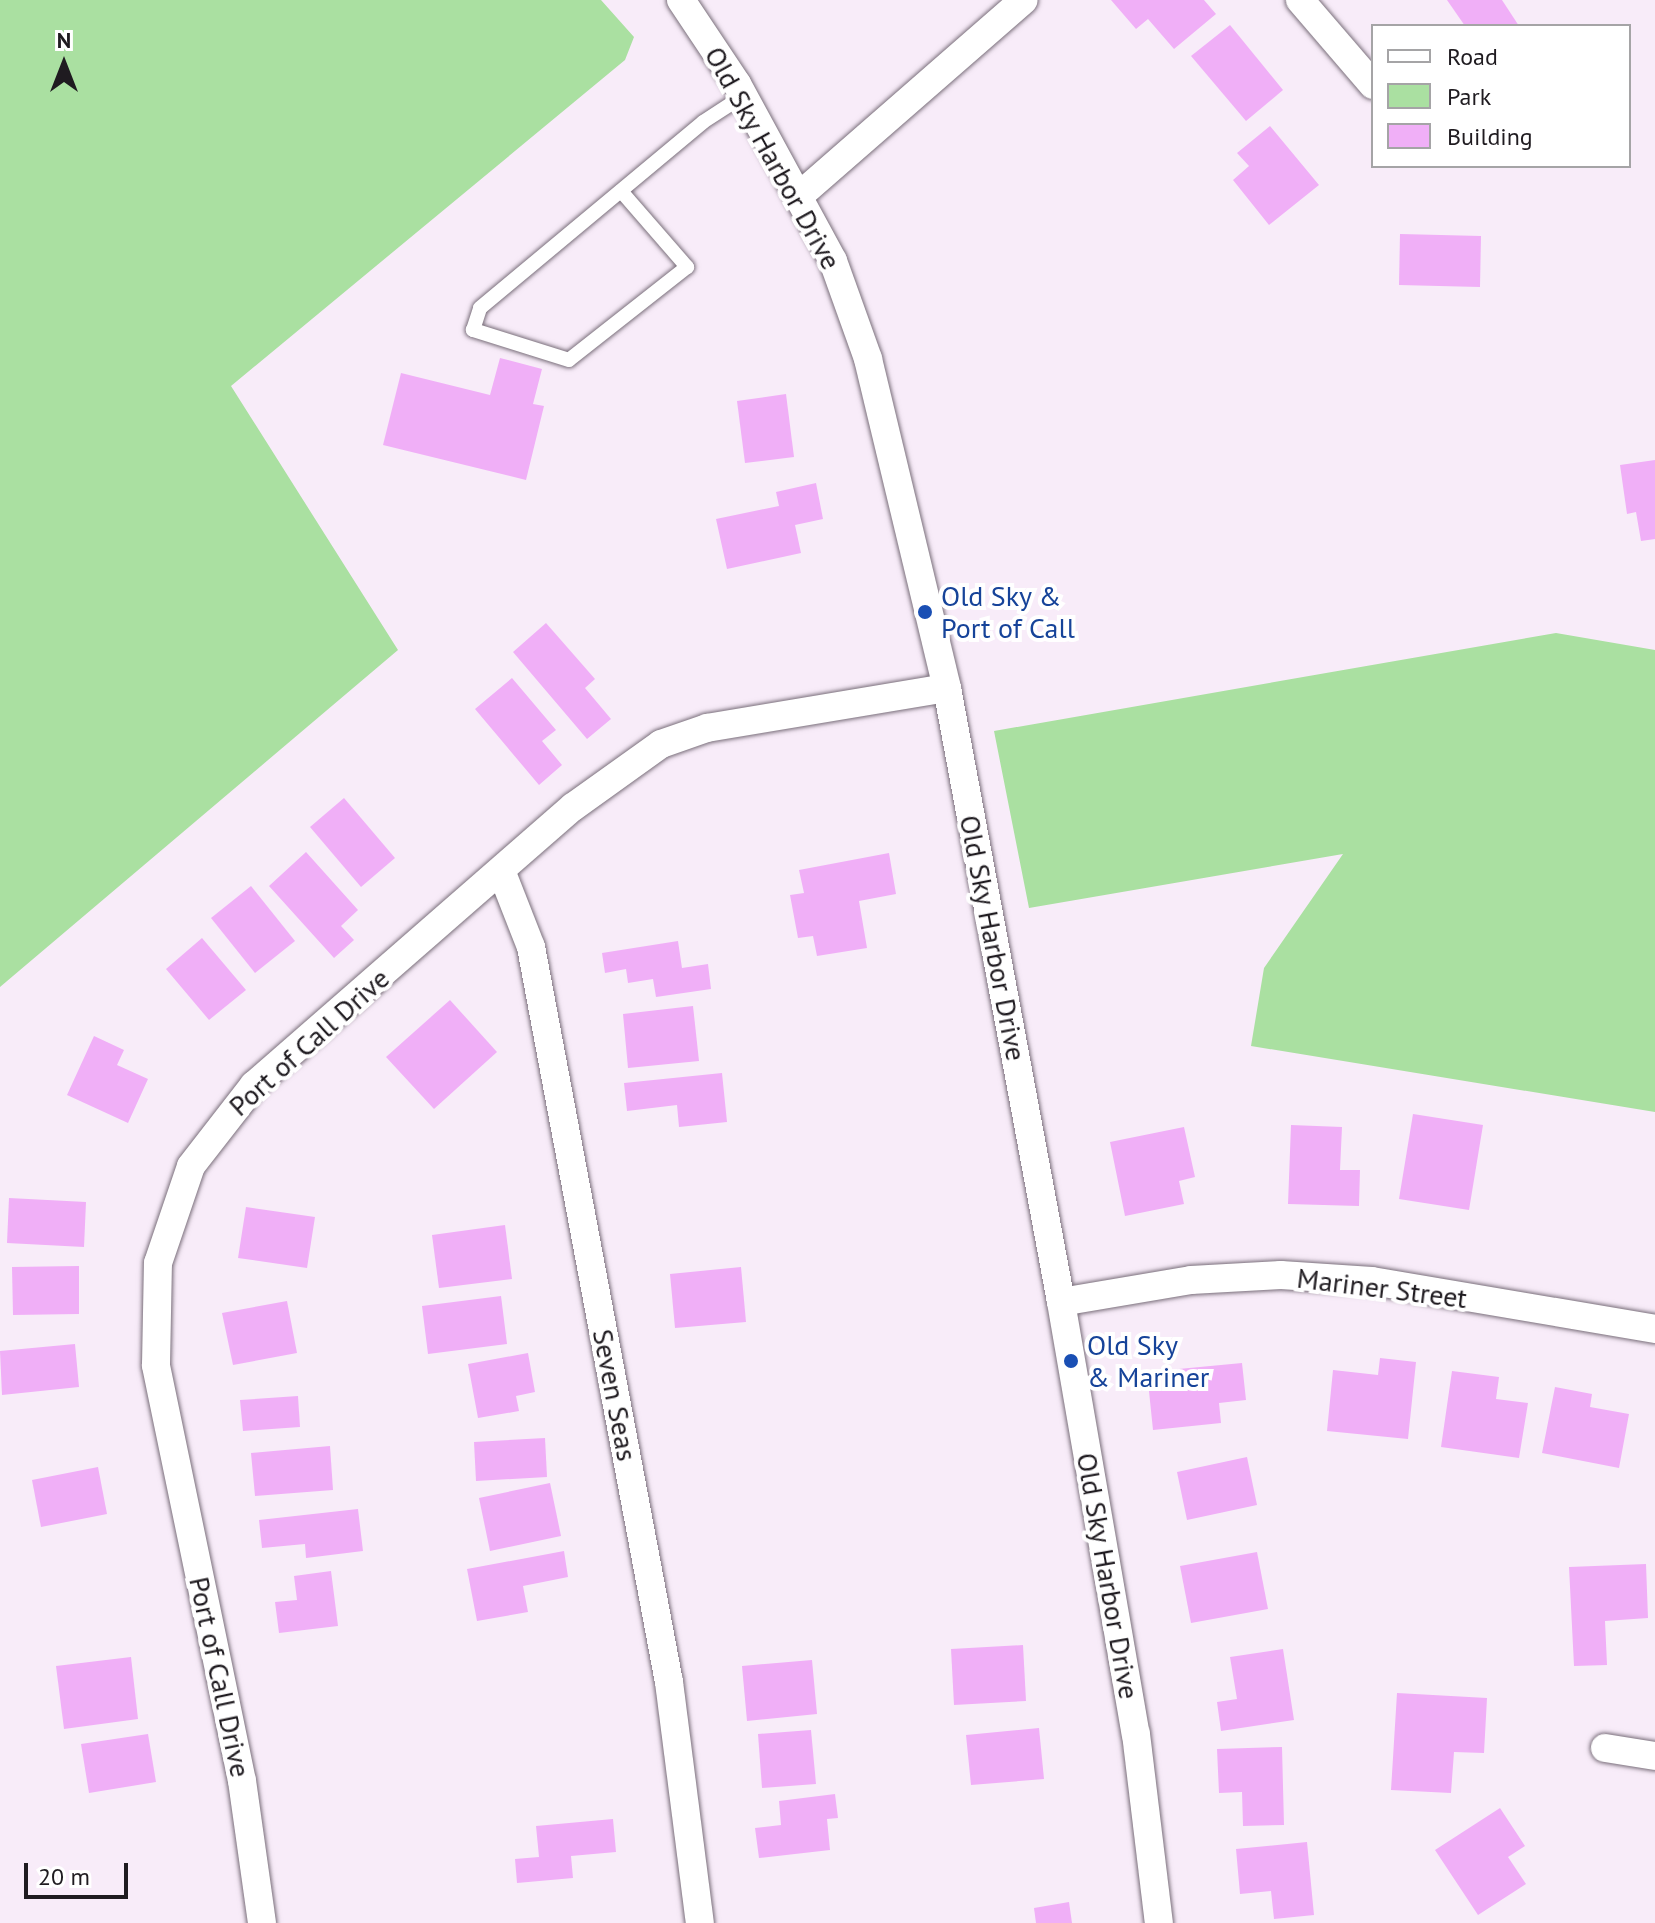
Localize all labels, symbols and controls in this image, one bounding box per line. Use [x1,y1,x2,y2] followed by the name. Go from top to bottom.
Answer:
[24,24,104,104] north arrow
[1371,24,1631,168] legend
[57,26,71,54] text: N
[698,40,848,276] street label: Old Sky Harbor Drive
[1447,41,1498,72] text: Road
[1447,81,1491,112] text: Park
[1447,121,1533,152] text: Building
[941,579,1075,645] place label: Old Sky & Port of Call
[916,603,934,621] marker: Old Sky & Port of Call
[953,812,1033,1064] street label: Old Sky Harbor Drive
[222,961,396,1123] street label: Port of Call Drive
[1295,1261,1469,1315] street label: Mariner Street
[586,1326,644,1464] street label: Seven Seas
[1087,1328,1209,1394] place label: Old Sky & Mariner
[1062,1352,1080,1370] marker: Old Sky & Mariner
[1070,1450,1146,1702] street label: Old Sky Harbor Drive
[182,1574,258,1780] street label: Port of Call Drive
[28,1847,132,1897] scale bar
[38,1861,90,1892] text: 20 m

